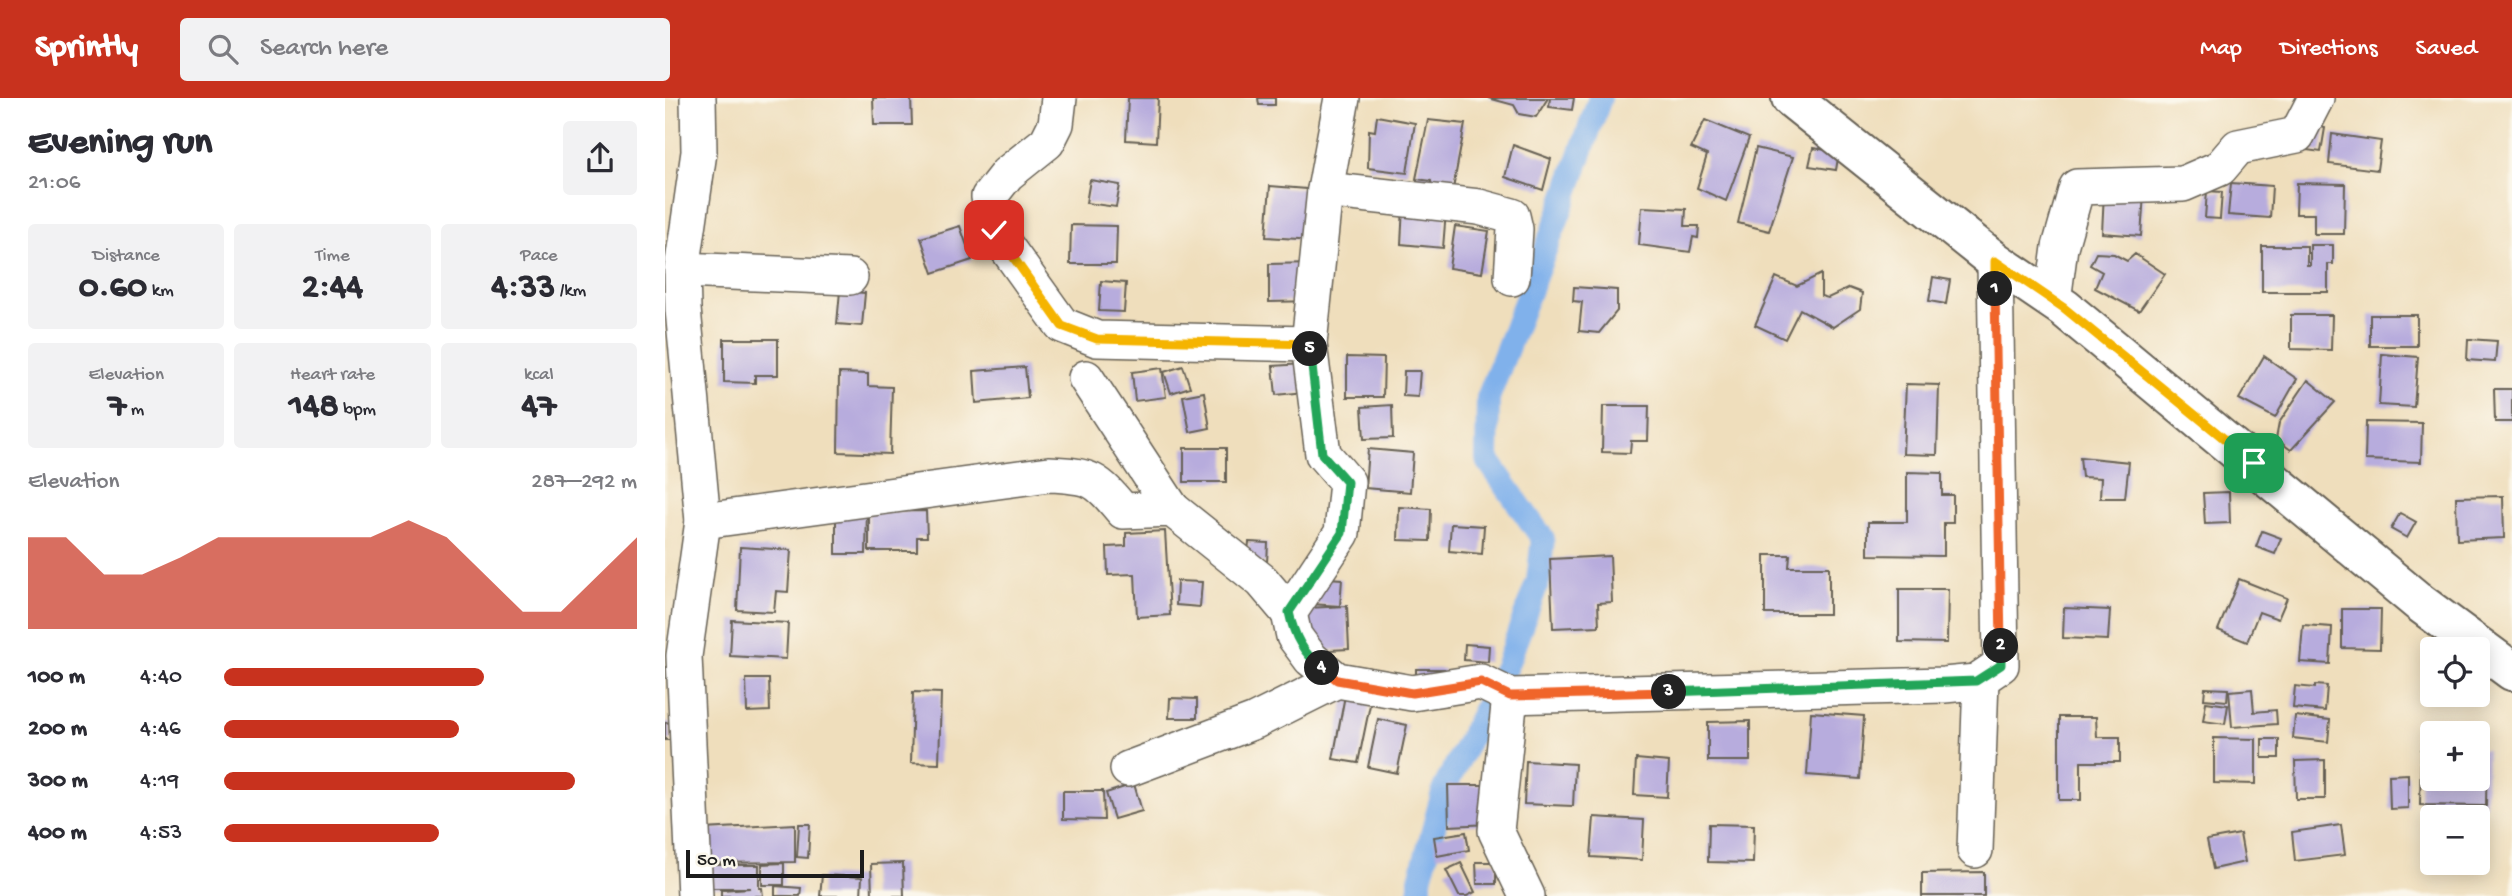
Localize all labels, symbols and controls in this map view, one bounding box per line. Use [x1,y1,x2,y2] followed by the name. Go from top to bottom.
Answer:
[180,18,670,81] search box
[35,30,138,68] text: Sprintly
[204,30,242,68] icon: search
[260,34,388,65] text: Search here
[2200,35,2242,64] text: Map
[2280,35,2378,64] text: Directions
[2416,35,2477,64] text: Saved
[563,121,637,195] button: share
[28,122,212,166] text: Evening run
[28,170,81,197] text: 21:06
[964,200,1024,260] pin
[975,211,1013,249] icon: check
[93,245,160,268] text: Distance
[315,245,350,268] text: Time
[520,245,557,268] text: Pace
[79,268,147,309] text: 0.60
[302,268,363,309] text: 2:44
[491,268,555,309] text: 4:33
[1977,272,2013,306] pin: 1
[1991,277,1998,300] text: 1
[147,280,174,303] text: km
[555,280,586,303] text: /km
[1293,331,1327,366] pin: 5
[1305,337,1315,360] text: 5
[88,364,164,387] text: Elevation
[290,364,375,387] text: Heart rate
[524,364,554,387] text: kcal
[108,387,126,428] text: 7
[289,387,339,428] text: 148
[521,387,556,428] text: 47
[126,399,144,422] text: m
[339,399,376,422] text: bpm
[2224,433,2284,493] pin
[2235,444,2273,482] icon: arrive
[28,469,119,496] text: Elevation
[531,469,637,496] text: 287–292 m
[1983,628,2019,664] pin: 2
[1996,634,2005,657] text: 2
[2420,637,2490,875] map controls
[2420,637,2490,707] button: locate
[1305,650,1339,686] pin: 4
[1317,656,1326,679] text: 4
[28,664,85,691] text: 100 m
[140,664,182,691] text: 4:40
[1651,674,1686,710] pin: 3
[1664,680,1673,703] text: 3
[28,716,87,743] text: 200 m
[140,716,181,743] text: 4:46
[2420,721,2490,791] button: +
[28,768,88,795] text: 300 m
[140,768,179,795] text: 4:19
[2420,805,2490,875] button: −
[28,820,87,847] text: 400 m
[140,820,182,847] text: 4:53
[686,847,865,879] scale bar
[697,850,736,873] text: 50 m

